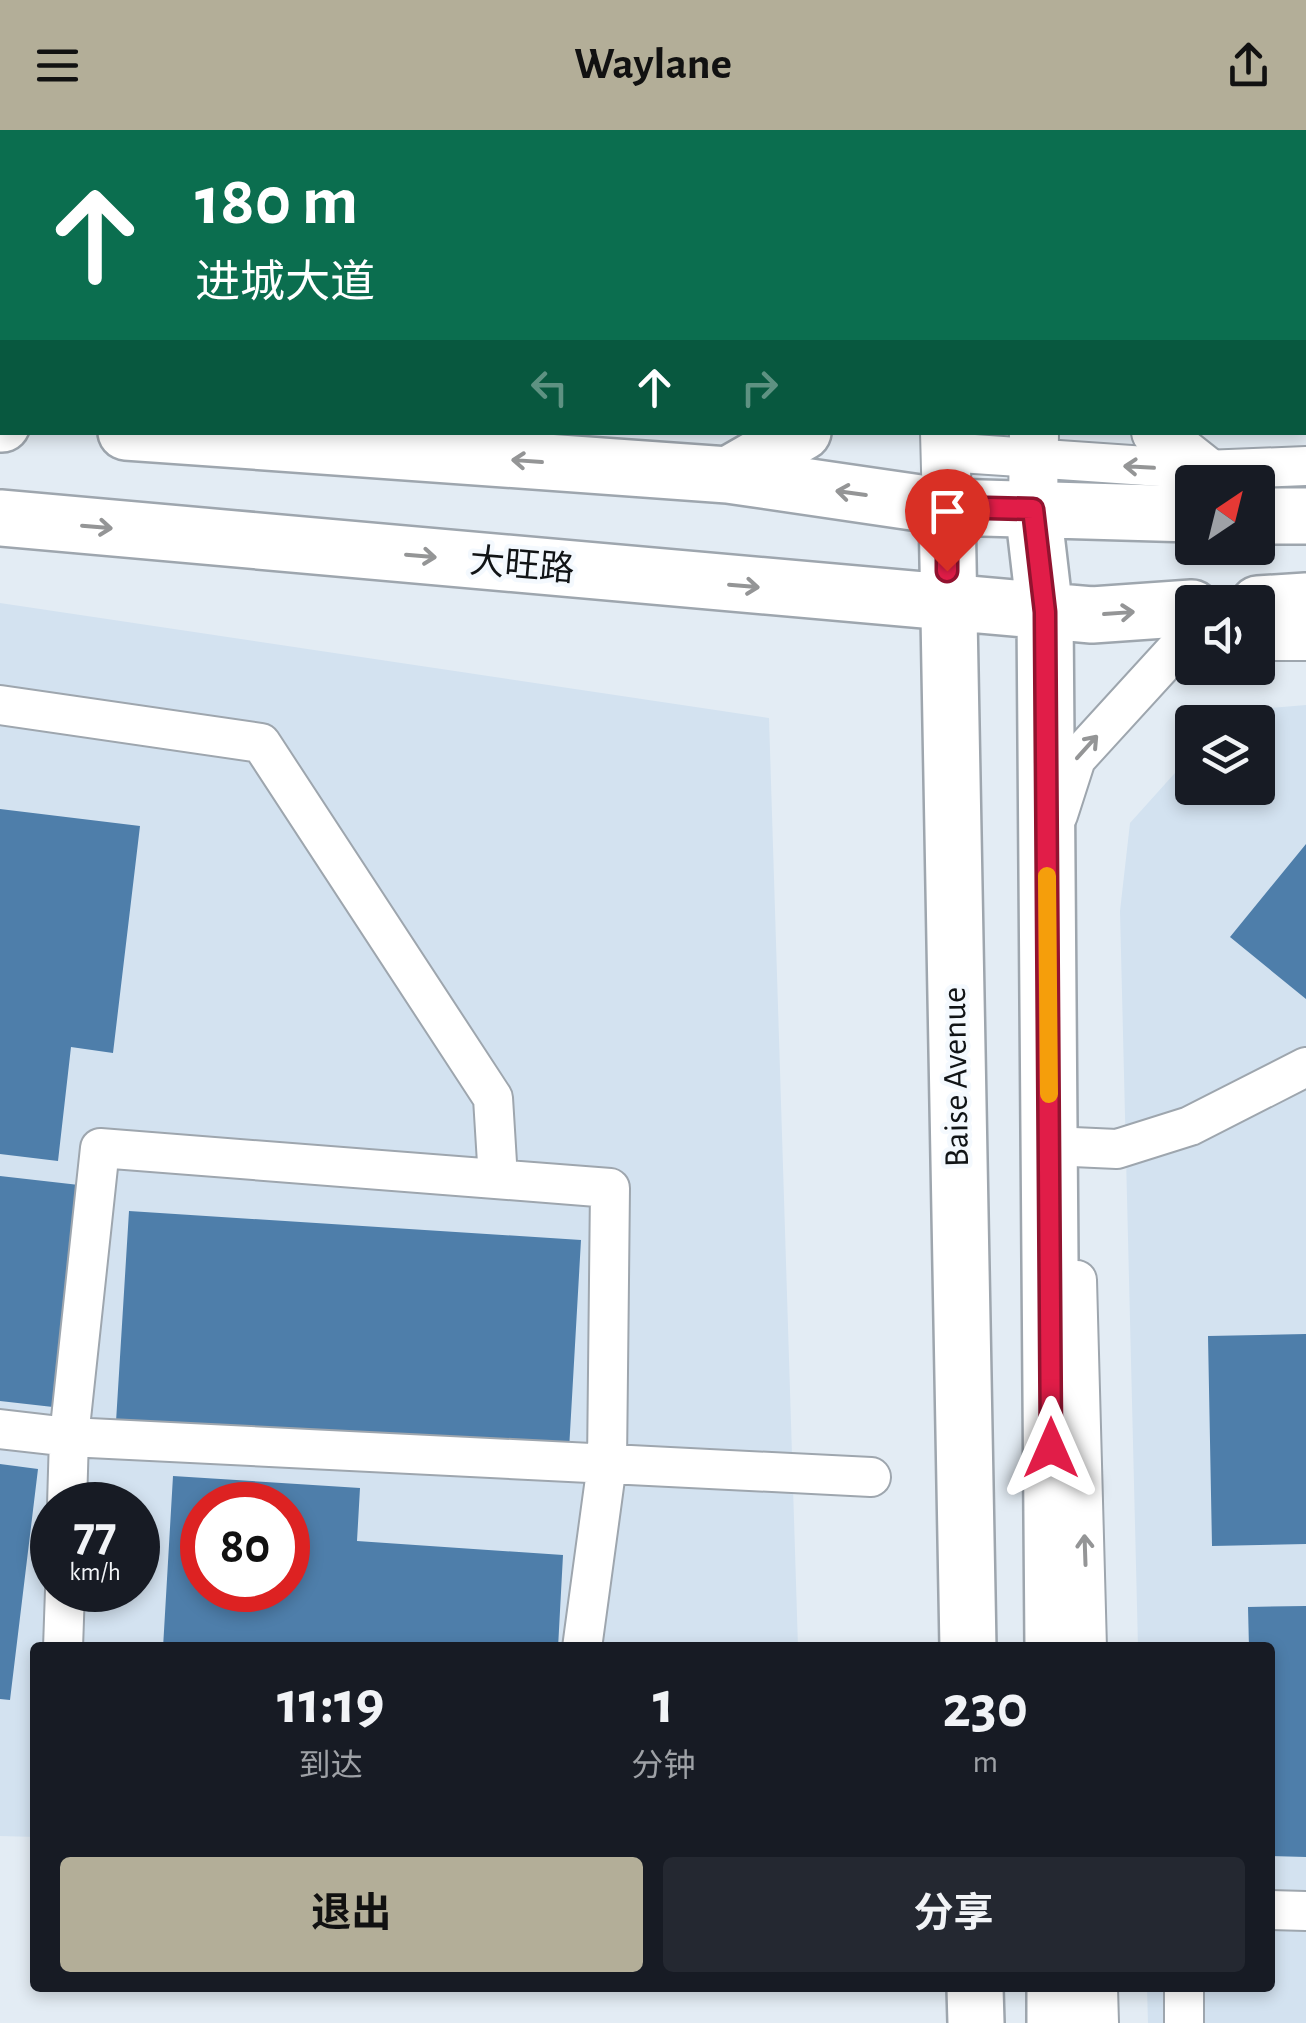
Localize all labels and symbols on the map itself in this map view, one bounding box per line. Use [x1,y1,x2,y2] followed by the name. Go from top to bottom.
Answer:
[512,451,544,470] one-way arrow
[1123,457,1155,476] one-way arrow
[1175,465,1275,565] north arrow
[905,469,990,572] pin
[835,483,867,501] one-way arrow
[81,518,113,537] one-way arrow
[468,542,576,588] street label: 大旺路
[404,547,436,566] one-way arrow
[728,576,760,595] one-way arrow
[1102,604,1134,623] one-way arrow
[1075,735,1098,760] one-way arrow
[937,987,975,1167] street label: Baise Avenue
[999,1396,1103,1500] position arrow
[180,1482,310,1612] speed limit sign: 80
[1075,1535,1094,1567] one-way arrow

